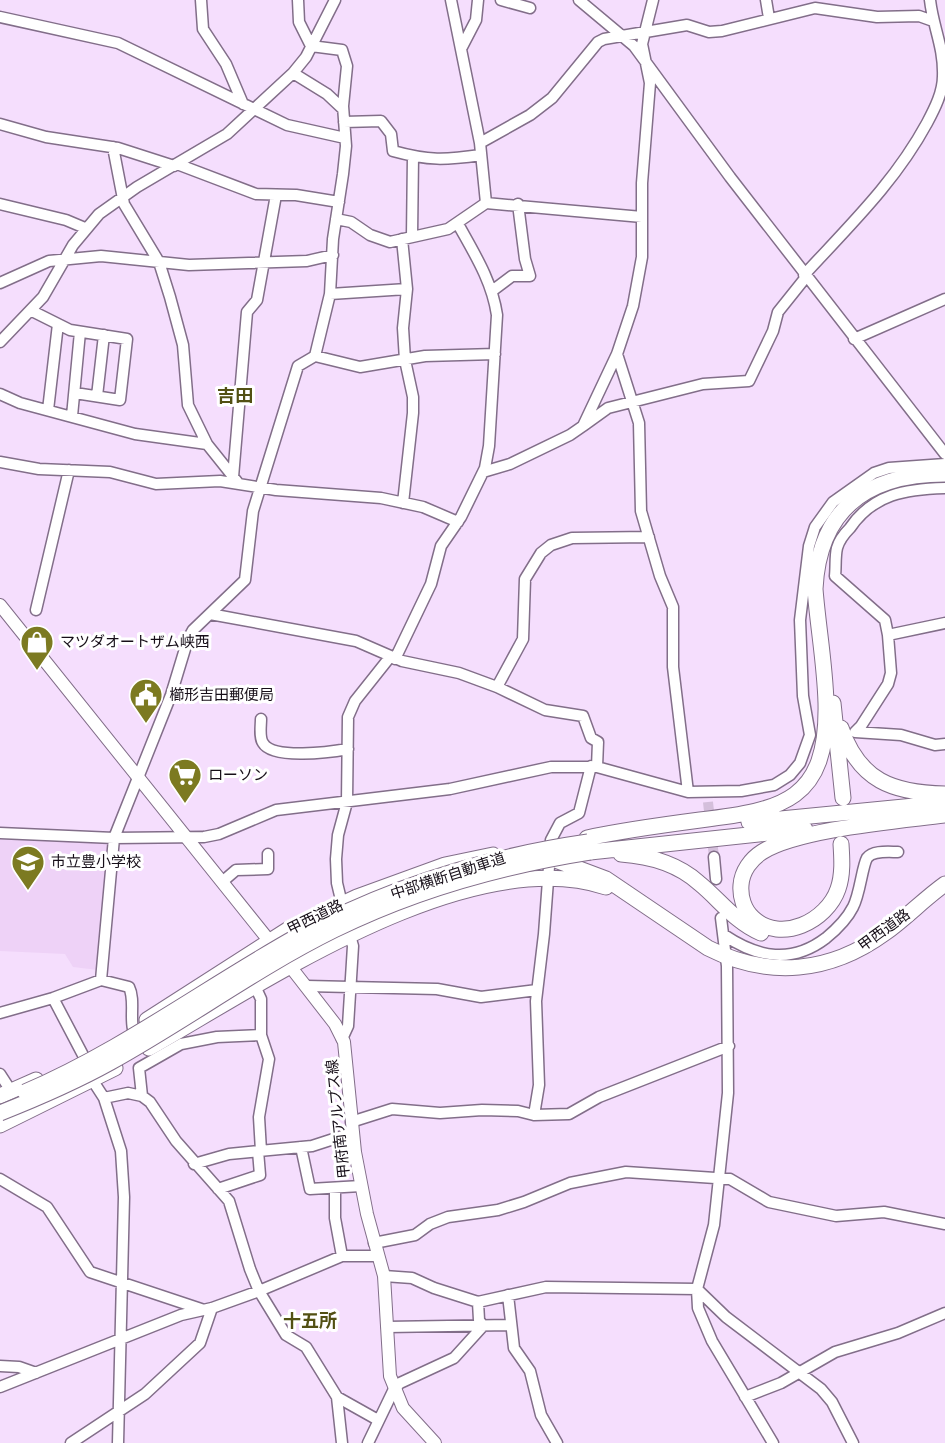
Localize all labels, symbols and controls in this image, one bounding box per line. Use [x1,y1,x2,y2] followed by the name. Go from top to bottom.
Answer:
[217,385,253,406] district label: 吉田
[19,624,55,671] shop icon: マツダオートザム峡西
[60,633,210,651] place label: マツダオートザム峡西
[128,677,164,724] public building icon: 櫛形吉田郵便局
[169,686,274,704] place label: 櫛形吉田郵便局
[167,757,203,804] supermarket icon: ローソン
[208,766,268,784] place label: ローソン
[10,844,46,891] school or university icon: 市立豊小学校
[388,849,508,903] street label: 中部横断自動車道
[51,853,141,871] place label: 市立豊小学校
[284,896,346,938] street label: 甲西道路
[854,905,914,955] street label: 甲西道路
[323,1058,353,1180] street label: 甲府南アルプス線
[283,1310,337,1331] district label: 十五所

